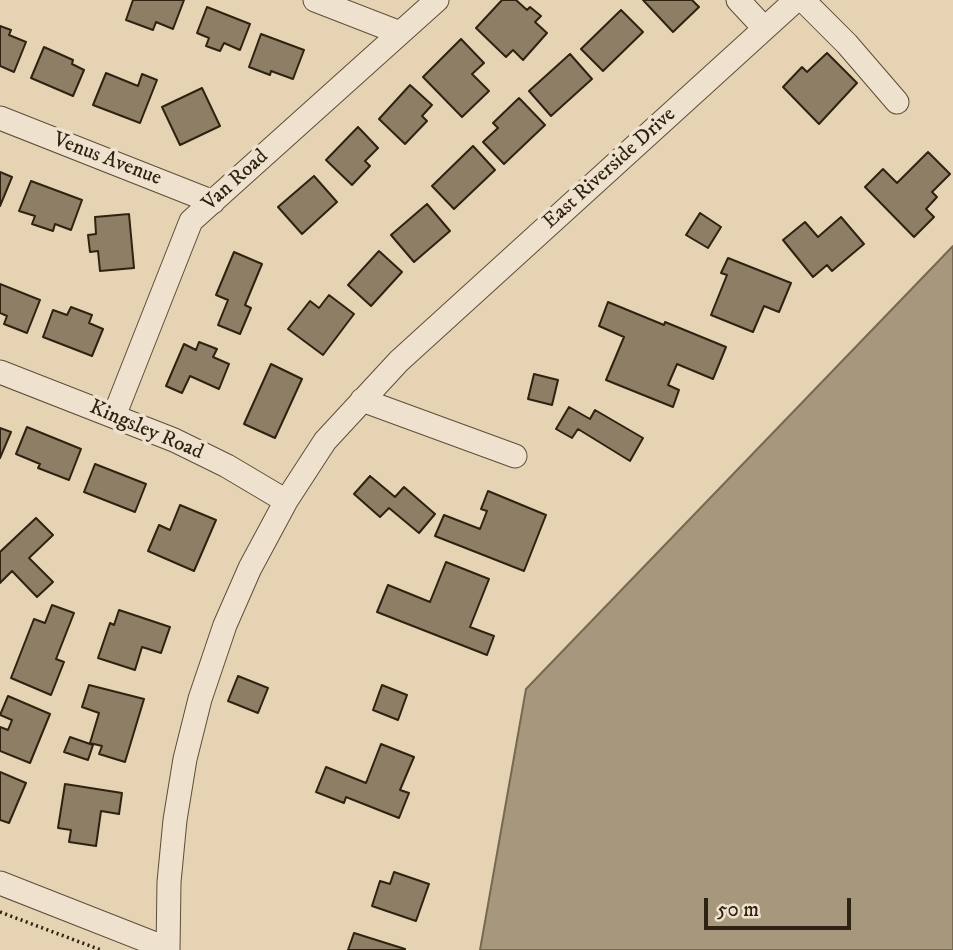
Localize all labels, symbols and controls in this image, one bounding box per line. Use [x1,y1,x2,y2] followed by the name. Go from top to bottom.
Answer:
[538,103,682,235] street label: East Riverside Drive
[49,128,165,192] street label: Venus Avenue
[198,145,274,217] street label: Van Road
[85,396,207,466] street label: Kingsley Road
[708,884,855,928] scale bar
[717,897,759,923] text: 50 m

